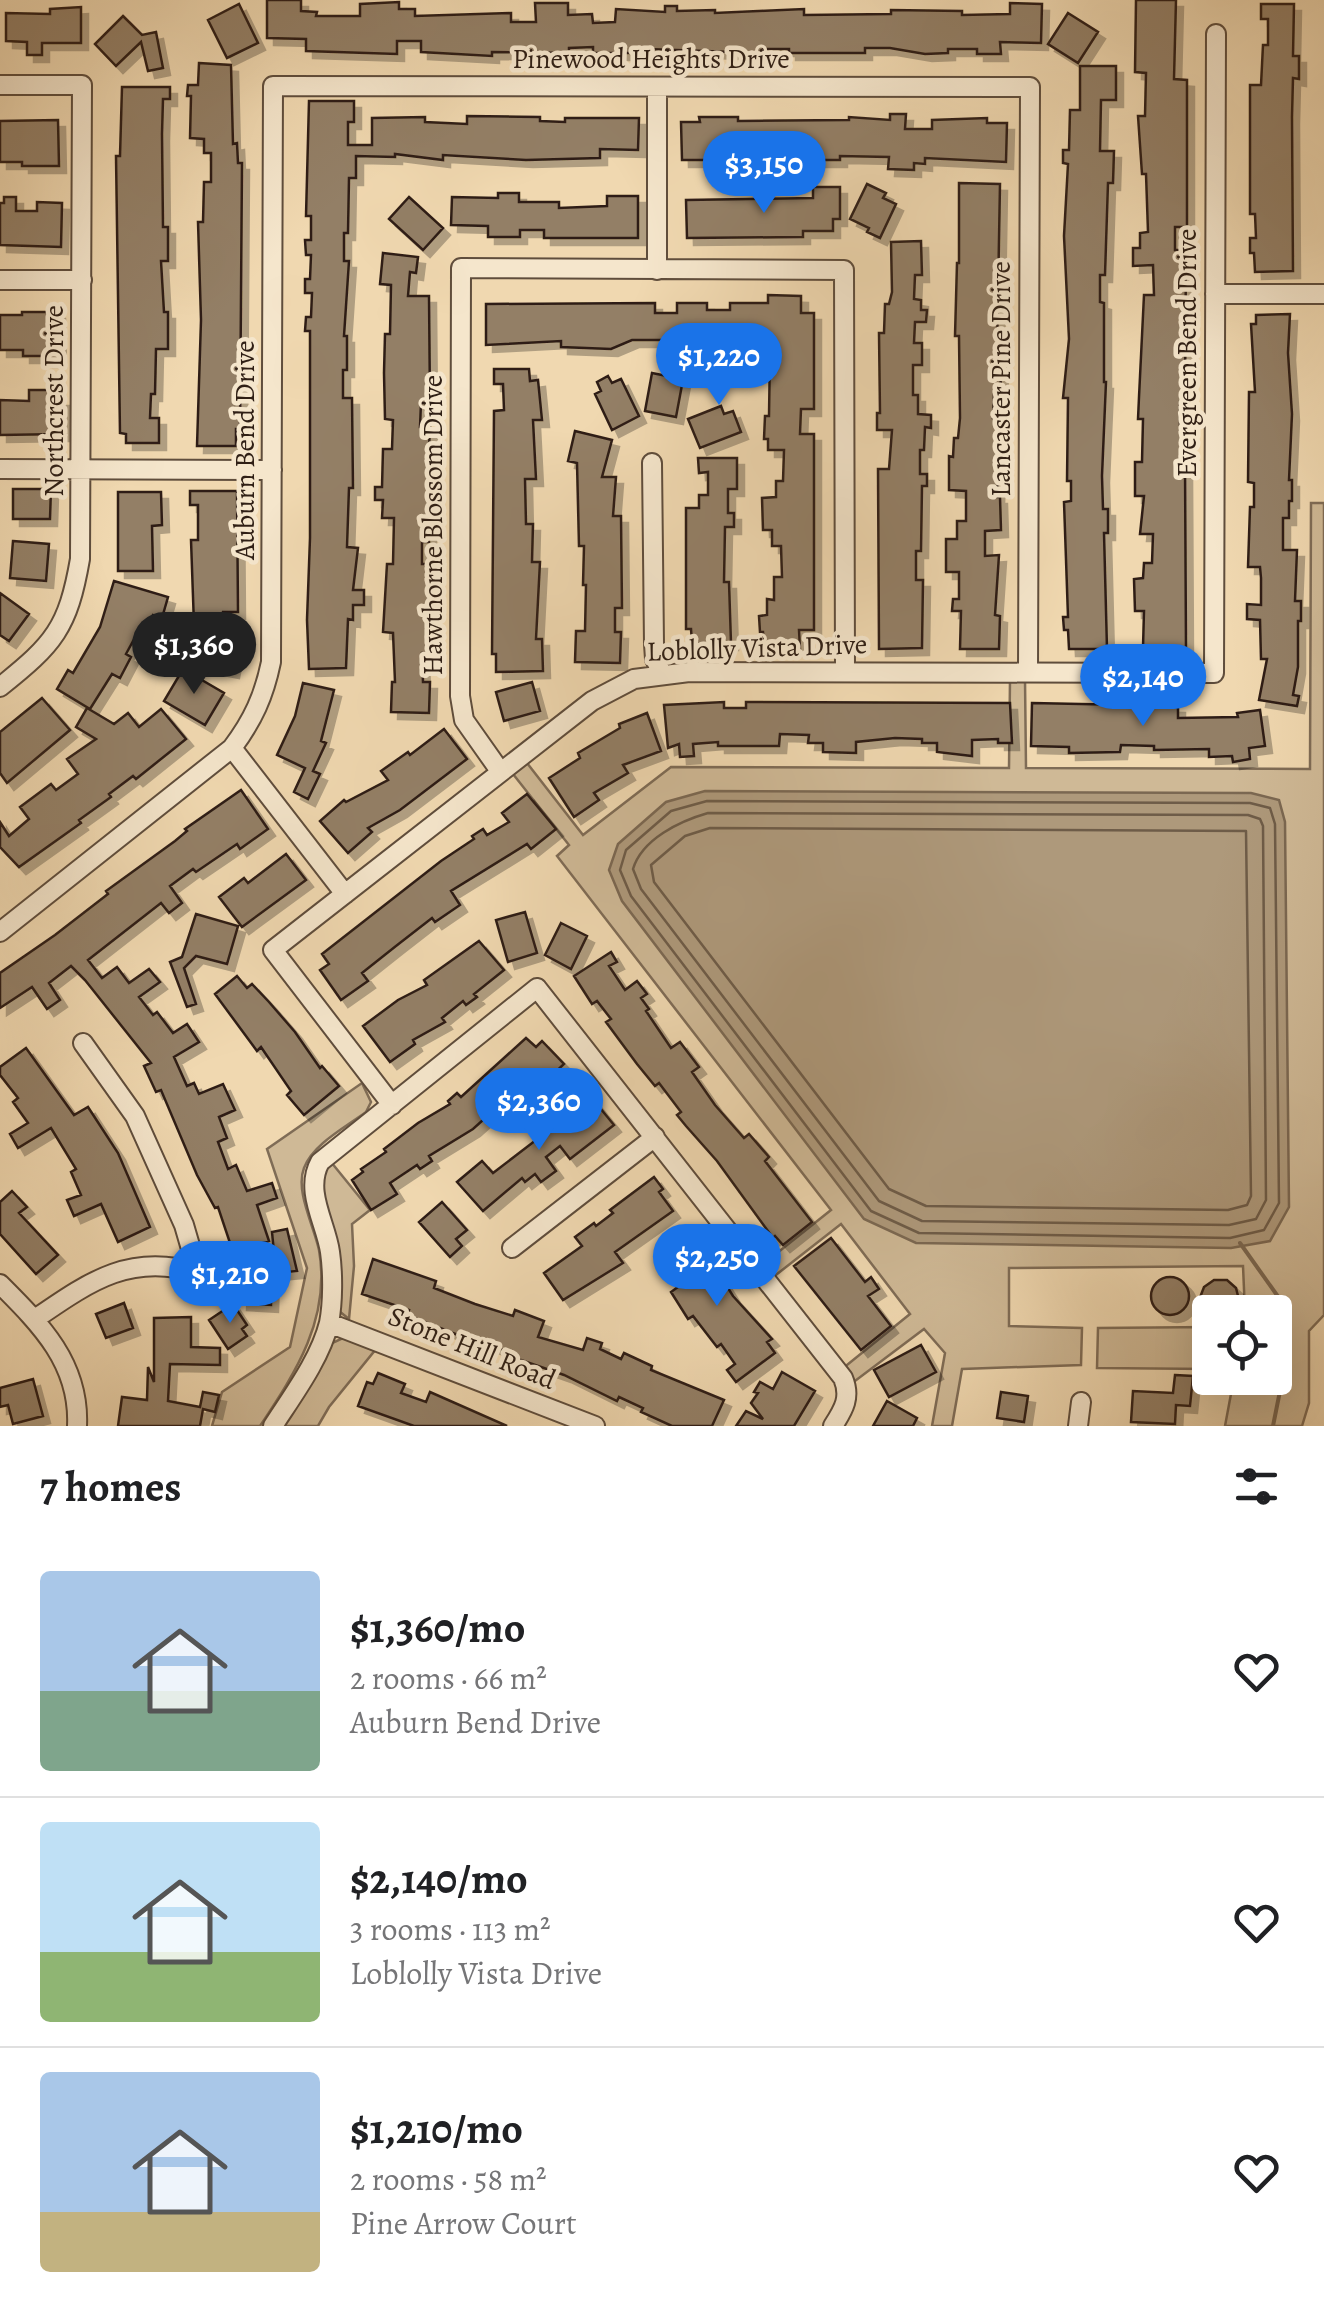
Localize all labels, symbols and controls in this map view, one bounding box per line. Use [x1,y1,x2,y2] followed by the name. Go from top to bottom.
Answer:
[512,40,790,78] street label: Pinewood Heights Drive
[683,131,845,216] pin: $3,150
[725,141,803,185] text: $3,150
[1168,228,1206,478] street label: Evergreen Bend Drive
[982,261,1020,497] street label: Lancaster Pine Drive
[35,305,73,497] street label: Northcrest Drive
[638,323,800,408] pin: $1,220
[678,333,760,377] text: $1,220
[226,340,264,561] street label: Auburn Bend Drive
[414,375,452,675] street label: Hawthorne Blossom Drive
[113,612,275,697] pin: $1,360
[154,622,234,666] text: $1,360
[646,625,868,671] street label: Loblolly Vista Drive
[1062,644,1224,729] pin: $2,140
[1102,654,1184,698] text: $2,140
[458,1068,620,1153] pin: $2,360
[497,1078,581,1122] text: $2,360
[636,1224,798,1309] pin: $2,250
[675,1234,759,1278] text: $2,250
[149,1241,311,1326] pin: $1,210
[191,1251,269,1295] text: $1,210
[1192,1295,1292,1395] map controls
[1192,1295,1292,1395] button: locate
[383,1297,562,1399] street label: Stone Hill Road
[40,1458,181,1515] text: 7 homes
[1229,1459,1284,1514] icon: filters
[350,1599,525,1656] text: $1,360/mo
[120,1611,240,1731] icon: home
[1229,1644,1284,1699] icon: heart
[350,1656,547,1700] text: 2 rooms · 66 m²
[350,1700,601,1744] text: Auburn Bend Drive
[350,1850,528,1907] text: $2,140/mo
[120,1862,240,1982] icon: home
[1229,1895,1284,1950] icon: heart
[350,1907,551,1951] text: 3 rooms · 113 m²
[350,1951,602,1995] text: Loblolly Vista Drive
[350,2100,523,2157] text: $1,210/mo
[120,2112,240,2232] icon: home
[1229,2145,1284,2200] icon: heart
[350,2157,547,2201] text: 2 rooms · 58 m²
[350,2201,577,2245] text: Pine Arrow Court

